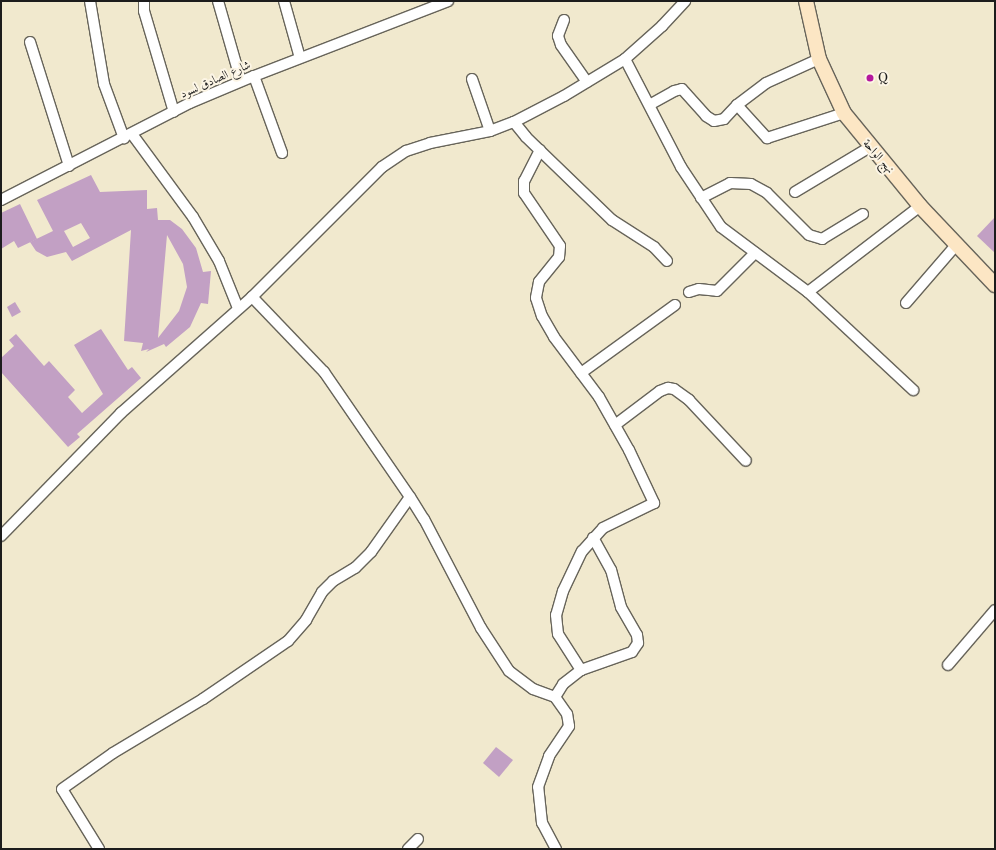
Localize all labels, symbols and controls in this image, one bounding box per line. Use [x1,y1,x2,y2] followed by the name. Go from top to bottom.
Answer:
[178,57,252,101] street label: شارع الصادق لسود
[878,71,888,85] place label: Q
[865,73,875,83] marker: Q
[860,136,898,176] street label: نهج الواحة

